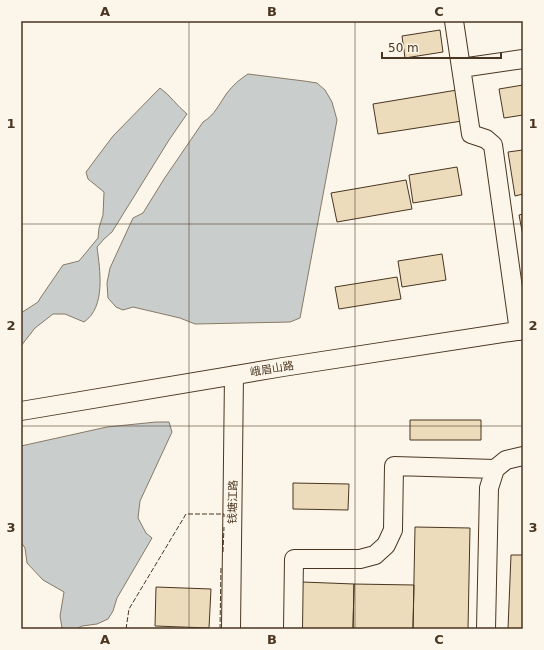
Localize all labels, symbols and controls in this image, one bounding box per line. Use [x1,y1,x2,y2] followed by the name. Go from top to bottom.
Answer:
[100,4,110,19] text: A
[267,4,277,19] text: B
[434,4,444,19] text: C
[382,34,501,60] scale bar
[388,41,419,55] text: 50 m
[6,116,16,131] text: 1
[528,116,538,131] text: 1
[6,318,16,333] text: 2
[528,318,538,333] text: 2
[249,359,295,379] street label: 峨眉山路
[226,480,240,524] street label: 钱塘江路
[6,520,16,535] text: 3
[528,520,538,535] text: 3
[100,632,110,647] text: A
[267,632,277,647] text: B
[434,632,444,647] text: C

